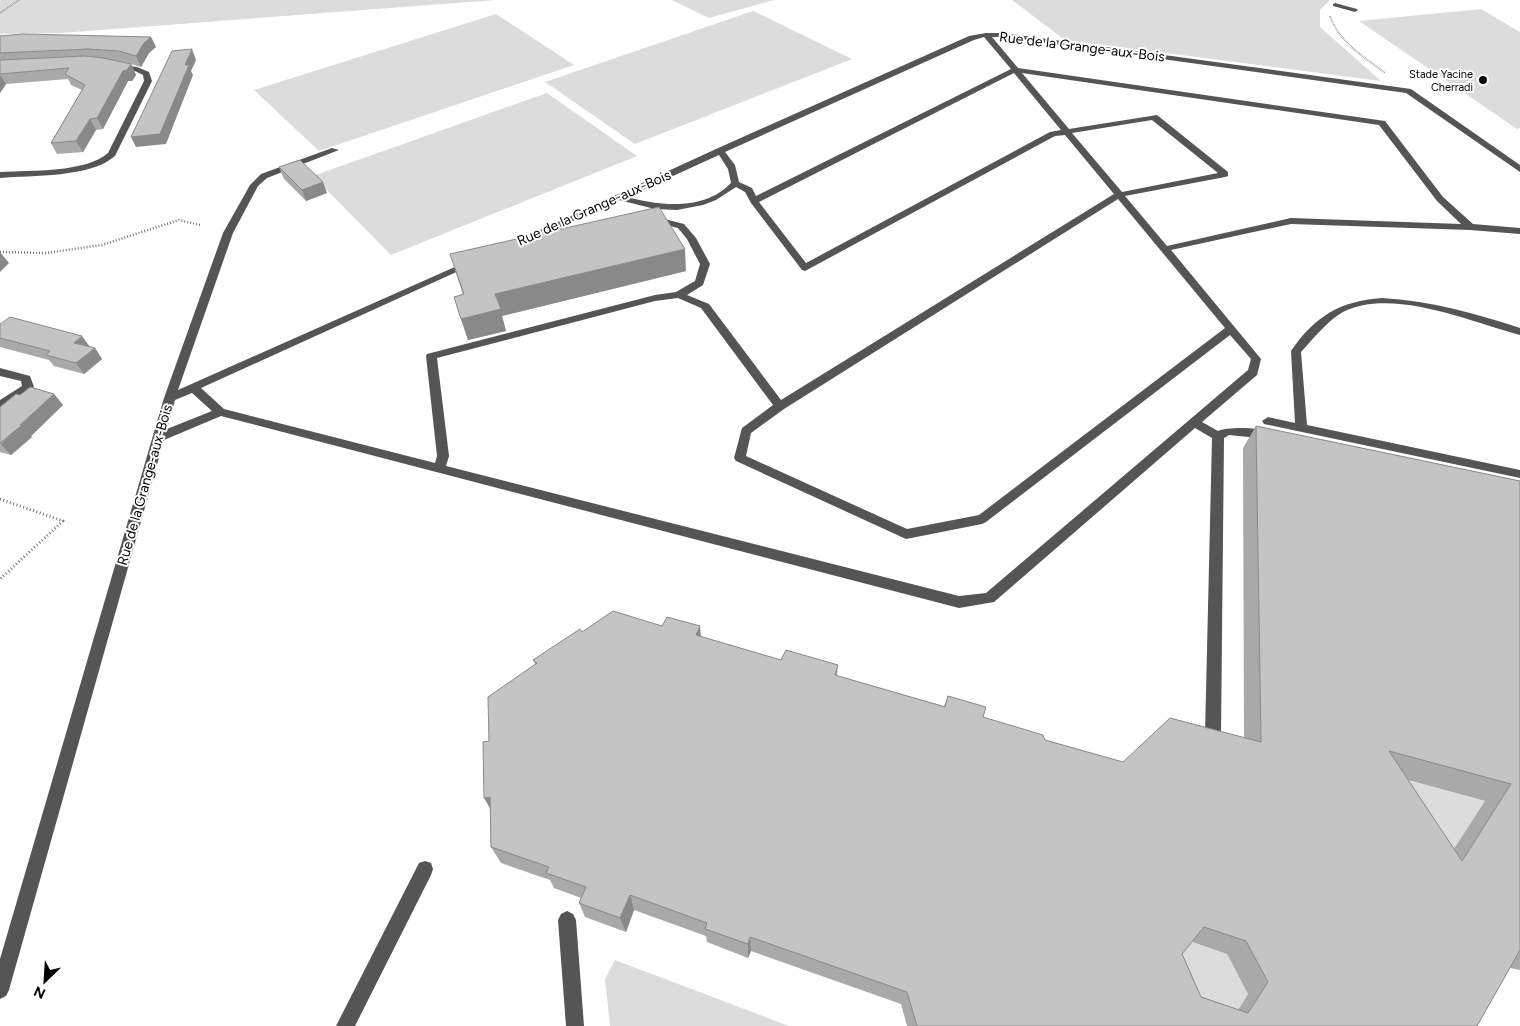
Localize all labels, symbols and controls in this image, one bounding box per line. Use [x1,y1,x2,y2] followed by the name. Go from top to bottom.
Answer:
[998,28,1166,66] street label: Rue de la Grange-aux-Bois
[1409,68,1473,94] place label: Stade Yacine Cherradi
[1477,74,1489,86] marker: Stade Yacine Cherradi
[514,166,674,250] street label: Rue de la Grange-aux-Bois
[114,403,176,567] street label: Rue de la Grange-aux-Bois
[20,956,70,1006] north arrow
[31,982,48,1002] text: N

